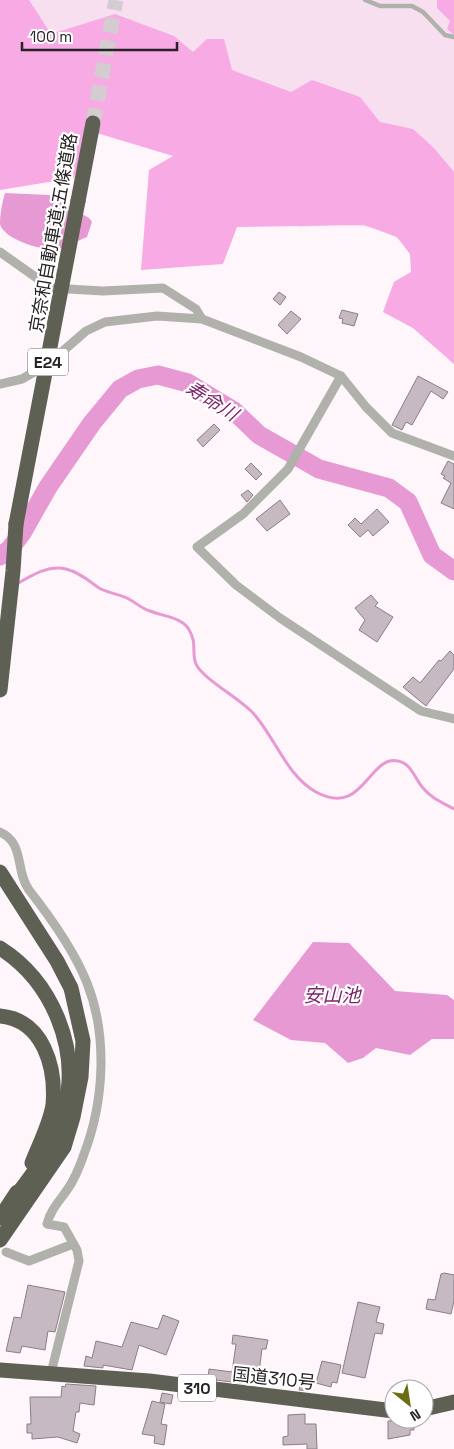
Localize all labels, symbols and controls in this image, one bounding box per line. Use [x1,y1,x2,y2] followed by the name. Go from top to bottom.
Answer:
[22,20,178,52] scale bar
[30,27,72,46] text: 100 m
[24,131,82,335] street label: 京奈和自動車道;五條道路
[28,348,68,376] road number: E24
[181,375,244,428] water label: 寿命川
[303,983,362,1008] water label: 安山池
[231,1362,317,1394] street label: 国道310号
[178,1375,216,1402] road number: 310
[384,1379,434,1429] north arrow
[407,1405,424,1425] text: N

